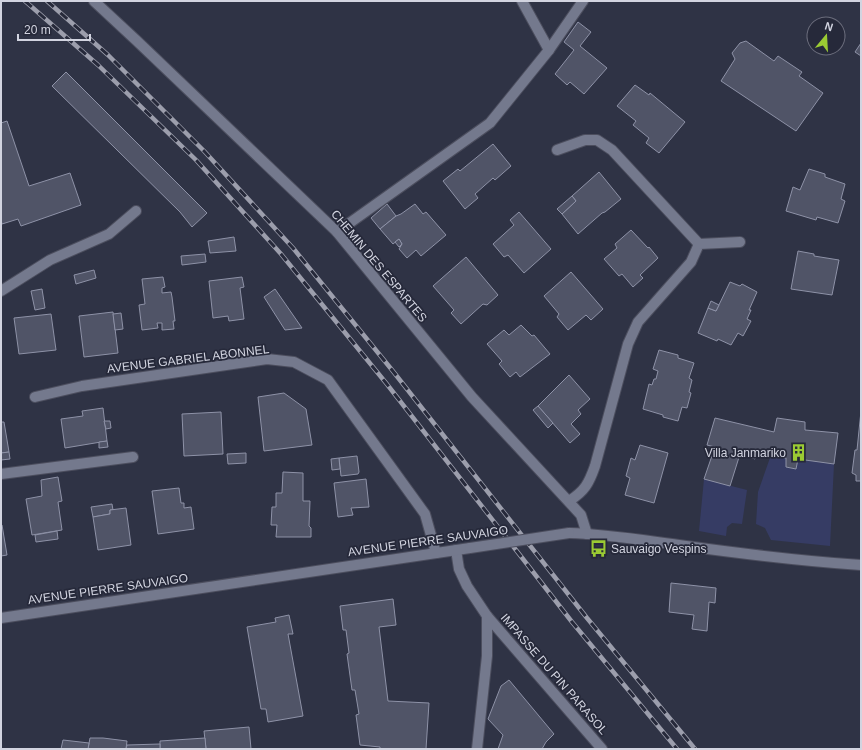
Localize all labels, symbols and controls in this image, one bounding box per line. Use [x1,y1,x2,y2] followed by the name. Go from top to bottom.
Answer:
[18,16,90,42] scale bar
[806,16,846,56] north arrow
[823,20,835,33] text: N
[24,23,51,37] text: 20 m
[328,207,430,325] street label: CHEMIN DES ESPARTES
[106,342,270,376] street label: AVENUE GABRIEL ABONNEL
[789,443,809,463] building icon: Villa Janmariko
[705,446,786,460] place label: Villa Janmariko
[347,523,509,559] street label: AVENUE PIERRE SAUVAIGO
[588,539,608,559] bus stop icon: Sauvaigo Vespins
[611,542,706,556] place label: Sauvaigo Vespins
[27,571,189,607] street label: AVENUE PIERRE SAUVAIGO
[498,611,611,738] street label: IMPASSE DU PIN PARASOL

